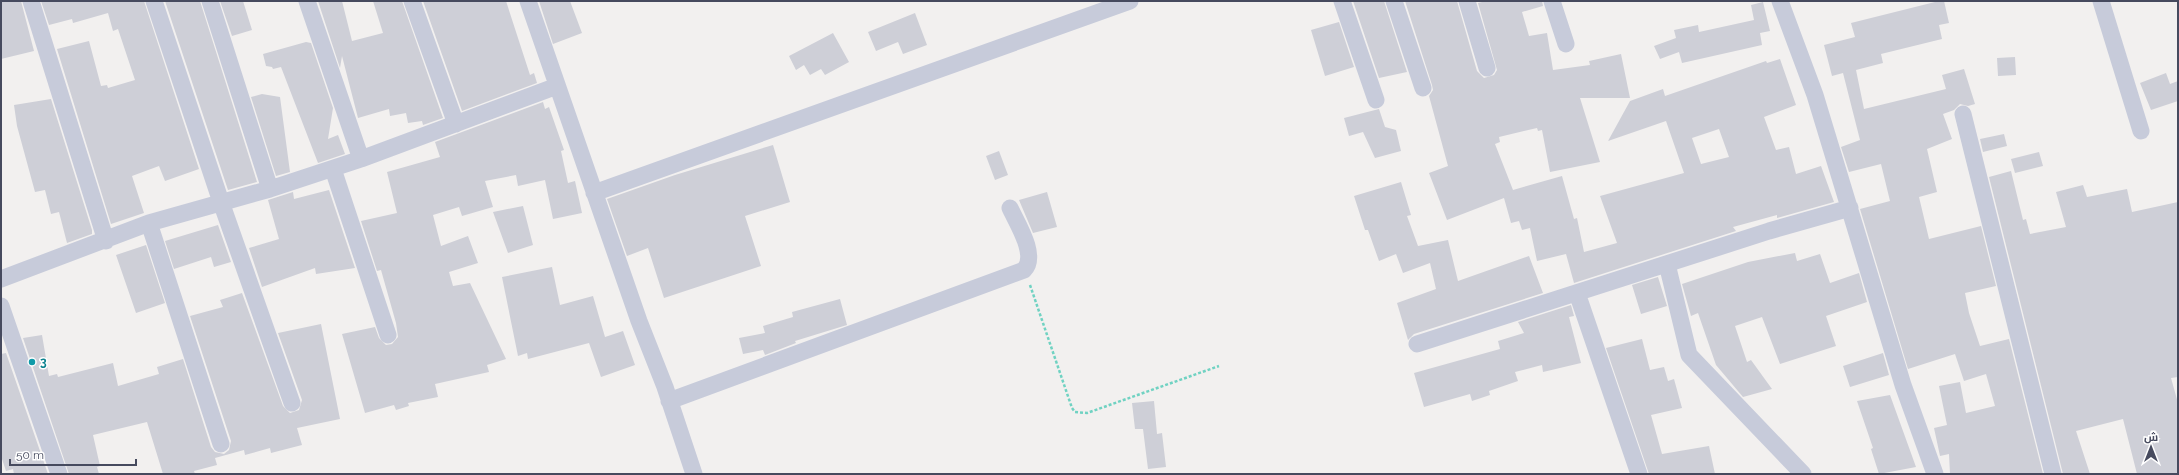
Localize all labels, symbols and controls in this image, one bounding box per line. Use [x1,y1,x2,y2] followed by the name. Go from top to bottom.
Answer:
[40,355,47,369] place label: 3
[27,357,37,367] marker: 3
[2131,427,2171,467] north arrow
[2144,431,2158,444] text: ش
[10,441,136,467] scale bar
[16,448,44,462] text: 50 m

